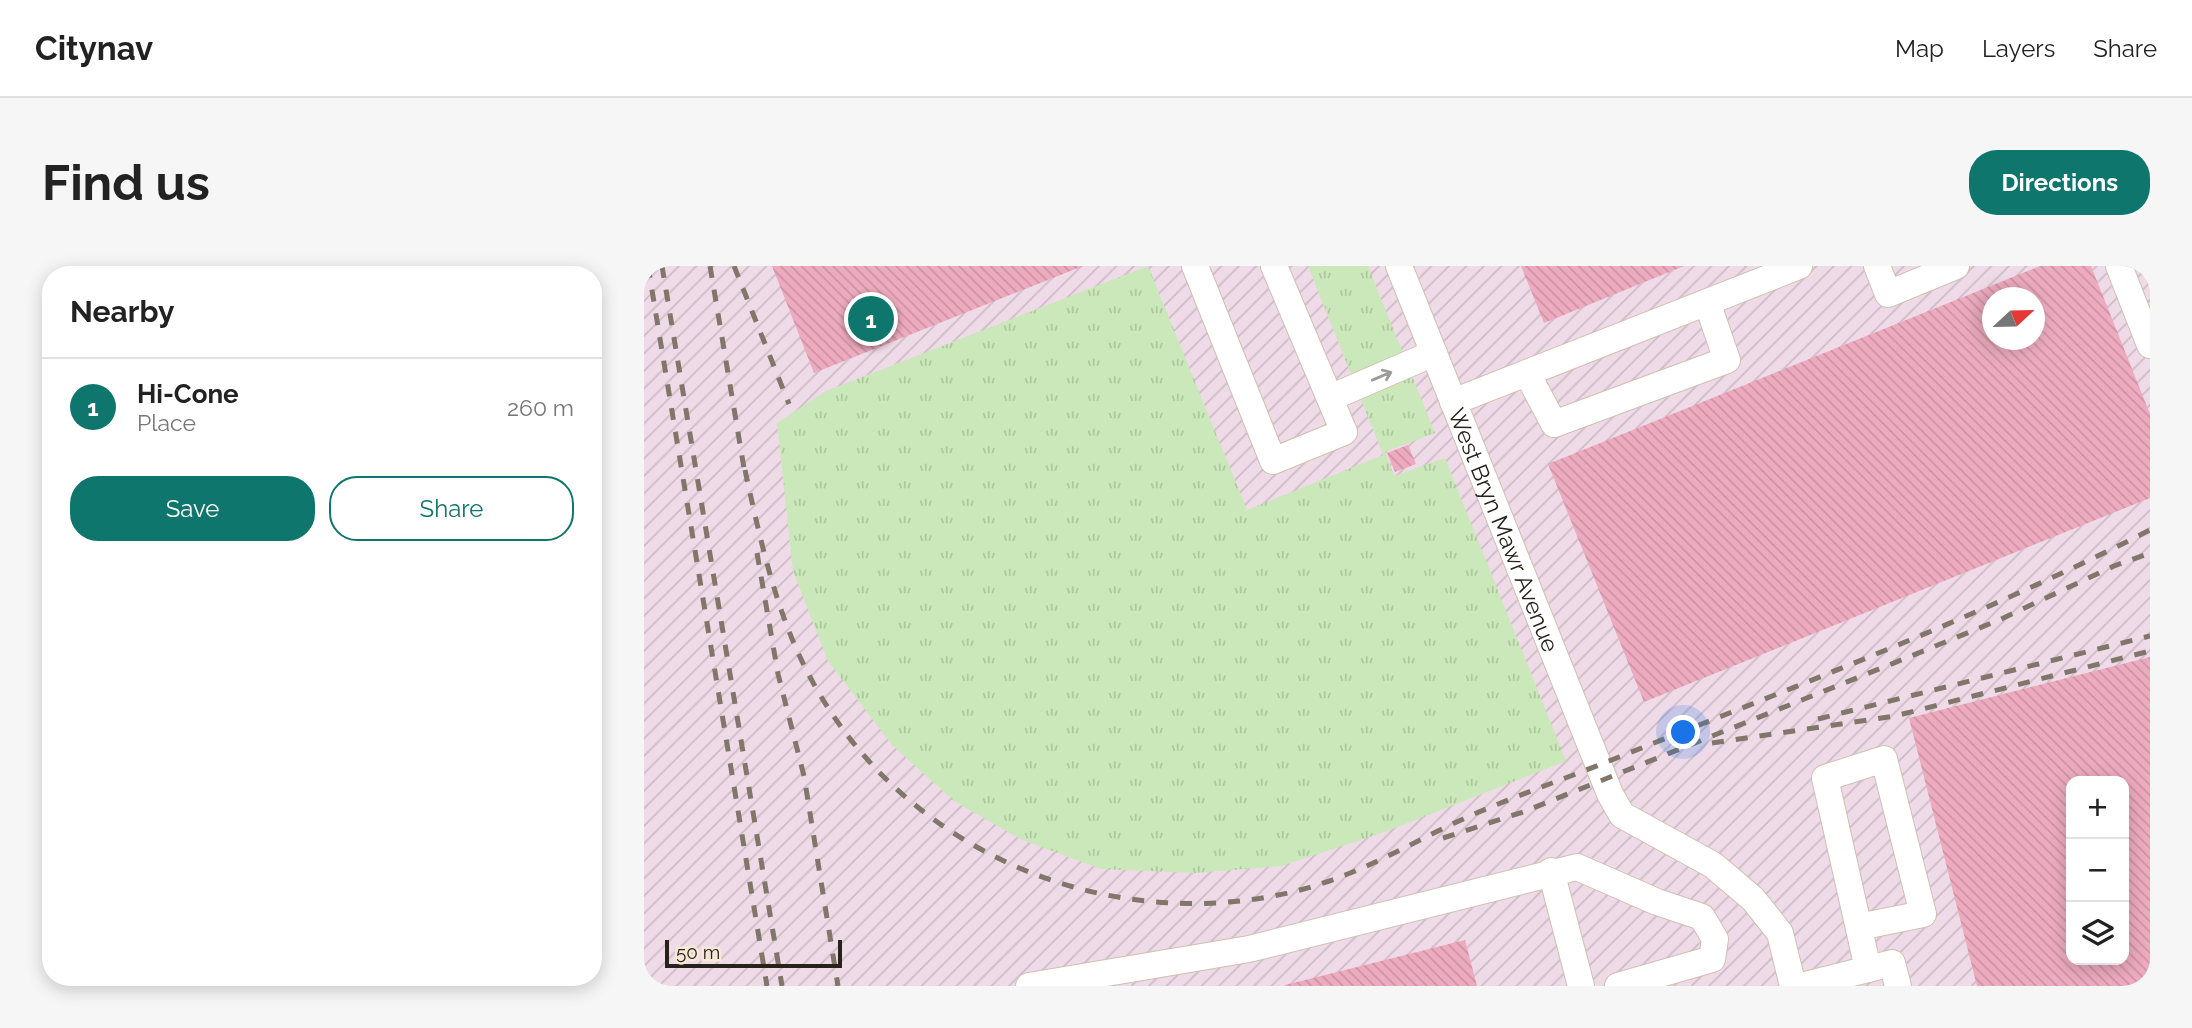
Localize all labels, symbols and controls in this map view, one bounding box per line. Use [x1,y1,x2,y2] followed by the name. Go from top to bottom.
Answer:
[35,29,153,68] text: Citynav
[1895,34,1944,63] text: Map
[1982,34,2055,63] text: Layers
[2093,34,2157,63] text: Share
[1969,150,2150,215] button: Directions
[42,154,210,211] text: Find us
[1982,287,2045,350] north arrow
[848,293,894,345] pin: 1
[70,294,174,329] text: Nearby
[1371,369,1392,382] one-way arrow
[137,379,239,409] text: Hi-Cone
[87,394,99,421] text: 1
[507,394,574,421] text: 260 m
[1444,404,1565,656] street label: West Bryn Mawr Avenue
[137,409,196,436] text: Place
[70,476,315,541] button: Save
[329,476,574,541] button: Share
[1666,715,1700,749] your location
[2066,776,2129,965] map controls
[2066,776,2129,839] button: +
[2066,839,2129,902] button: −
[2066,902,2129,965] button: layers
[665,937,842,969] scale bar
[676,941,720,963] text: 50 m

